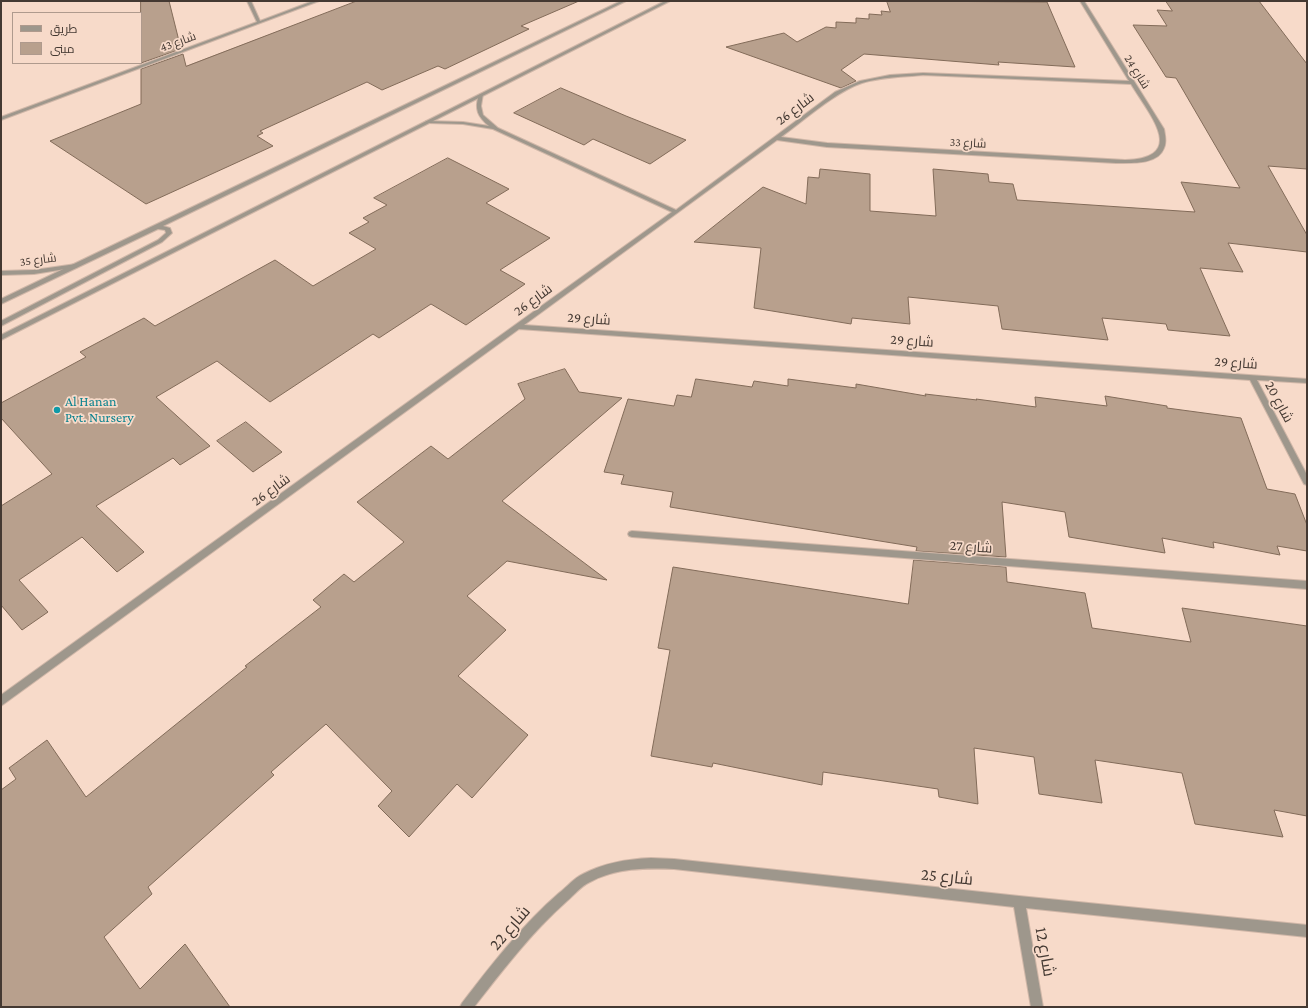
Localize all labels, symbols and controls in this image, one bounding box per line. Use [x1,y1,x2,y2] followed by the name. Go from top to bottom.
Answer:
[12,12,142,64] legend
[50,22,77,36] text: طريق
[158,29,198,55] street label: شارع 43
[50,42,75,56] text: مبنى
[1121,52,1153,92] street label: شارع 24
[773,89,817,129] street label: شارع 26
[949,135,987,151] street label: شارع 33
[19,251,57,269] street label: شارع 35
[510,280,556,320] street label: شارع 26
[567,309,611,329] street label: شارع 29
[890,331,934,351] street label: شارع 29
[1214,353,1258,373] street label: شارع 29
[1261,378,1297,426] street label: شارع 20
[65,394,134,426] place label: Al Hanan Pvt. Nursery
[52,405,62,415] marker: Al Hanan Pvt. Nursery
[248,470,294,510] street label: شارع 26
[949,537,993,557] street label: شارع 27
[920,864,974,890] street label: شارع 25
[485,902,535,954] street label: شارع 22
[1031,926,1059,978] street label: شارع 12

